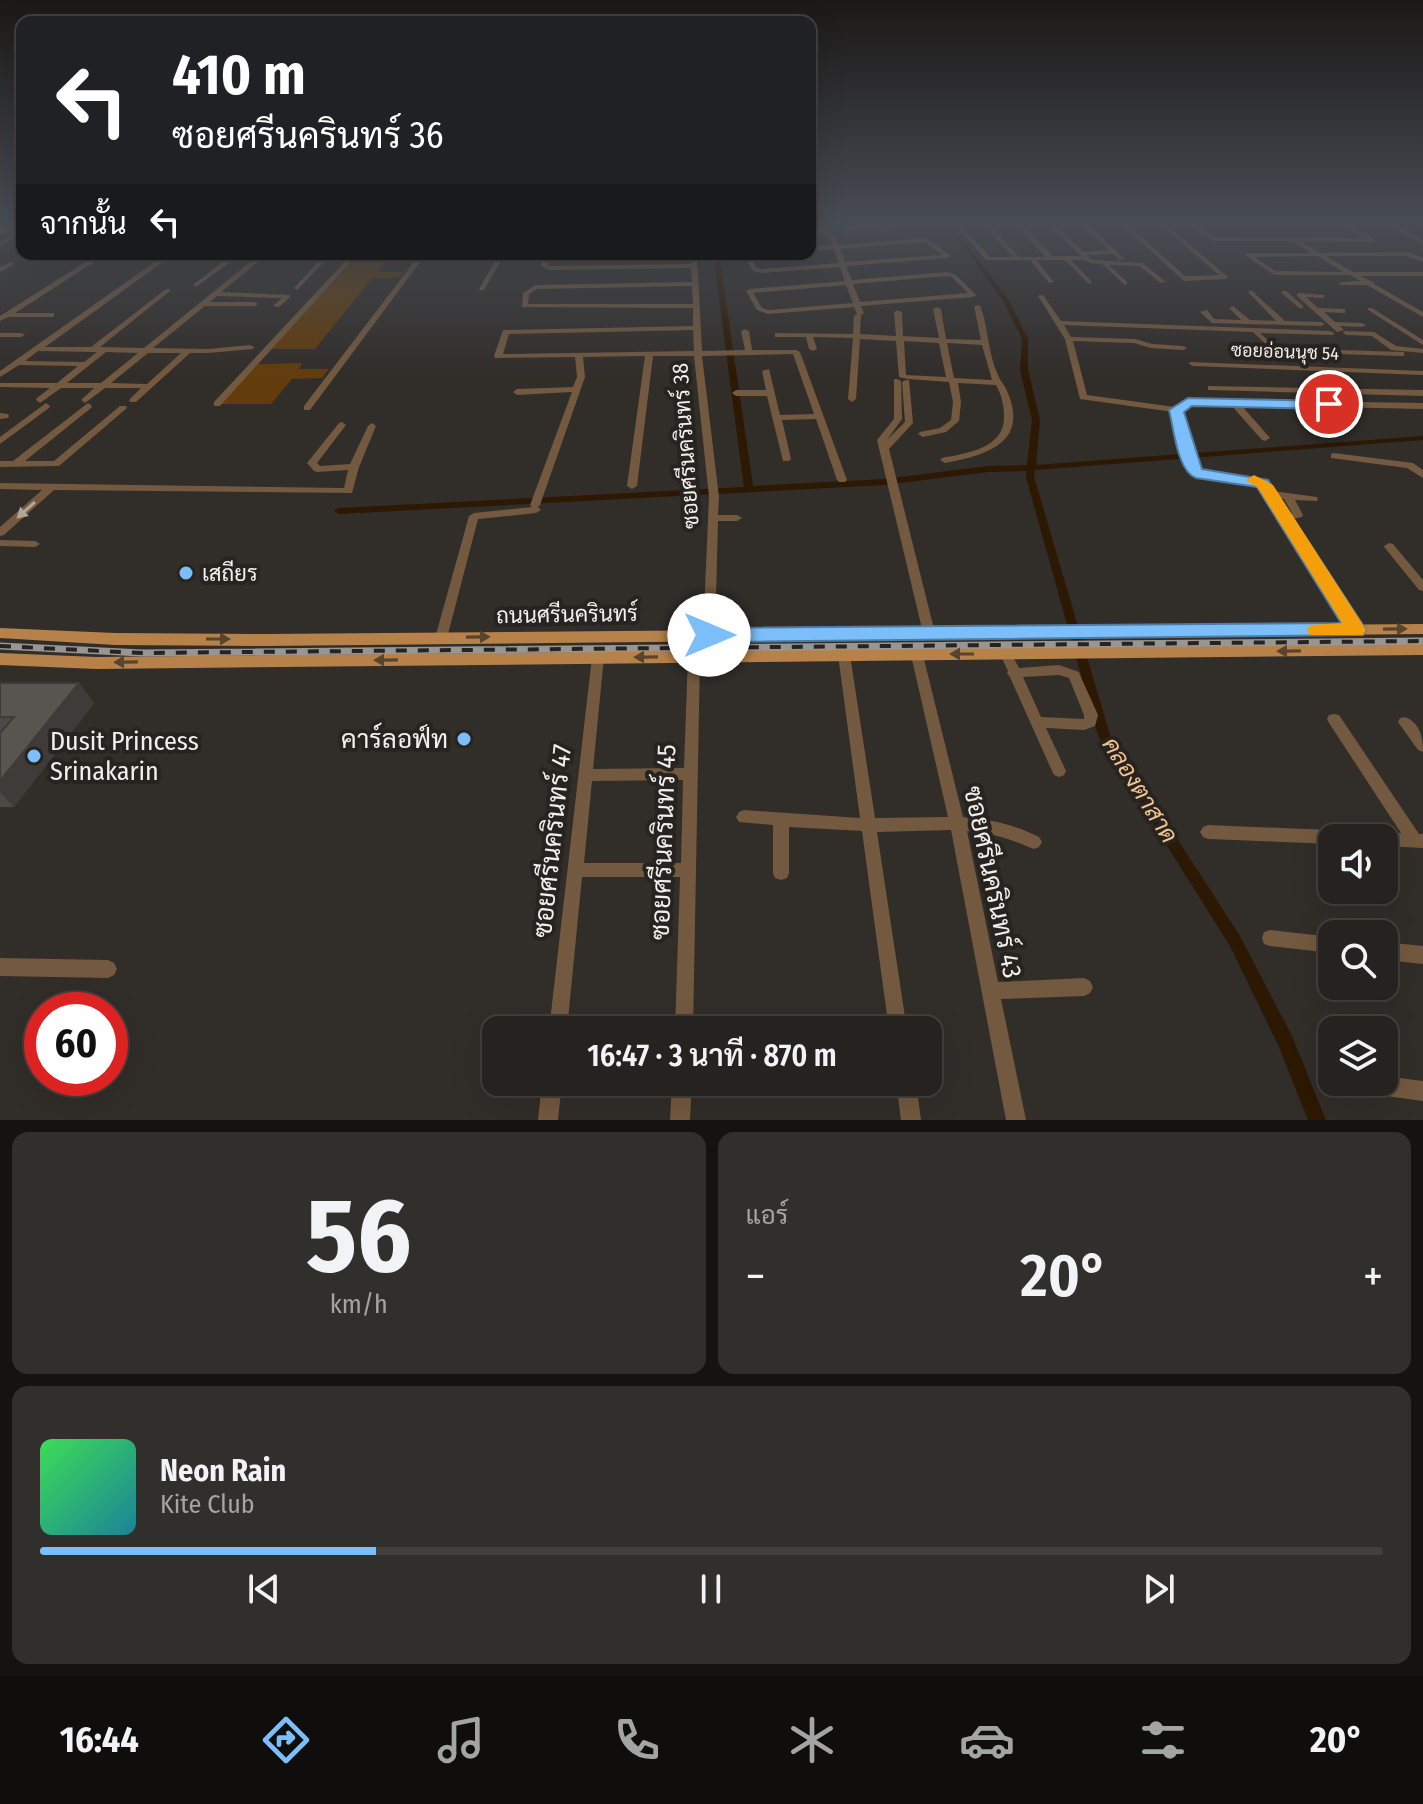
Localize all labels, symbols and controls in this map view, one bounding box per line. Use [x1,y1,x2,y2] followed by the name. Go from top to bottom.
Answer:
[172,42,306,109] text: 410 m
[40,48,144,152] icon: left
[172,114,444,158] text: ซอยศรีนครินทร์ 36
[143,200,187,244] icon: left
[40,206,127,242] text: จากนั้น
[1231,338,1340,366] street label: ซอยอ่อนนุช 54
[665,362,705,530] street label: ซอยศรีนครินทร์ 38
[1295,370,1363,438] pin
[1307,382,1351,426] icon: arrive
[16,501,36,518] one-way arrow
[202,560,258,587] place label: เสถียร
[177,564,195,582] marker: เสถียร
[667,593,751,677] position arrow
[496,599,638,629] street label: ถนนศรีนครินทร์
[1383,623,1408,636] one-way arrow
[466,631,491,643] one-way arrow
[206,633,231,646] one-way arrow
[1276,644,1301,657] one-way arrow
[949,648,974,660] one-way arrow
[633,651,658,663] one-way arrow
[373,654,398,666] one-way arrow
[113,656,138,668] one-way arrow
[341,722,448,755] place label: คาร์ลอฟ์ท
[50,726,199,787] place label: Dusit Princess Srinakarin
[455,730,473,748] marker: คาร์ลอฟ์ท
[1097,732,1183,848] water label: คลองตาสาด
[525,743,578,939] street label: ซอยศรีนครินทร์ 47
[643,744,682,940] street label: ซอยศรีนครินทร์ 45
[25,747,43,765] marker: Dusit Princess Srinakarin
[957,783,1030,981] street label: ซอยศรีนครินทร์ 43
[1318,824,1398,1096] map controls
[1318,824,1398,904] button: sound
[1318,920,1398,1000] button: search
[24,992,128,1096] speed limit sign: 60
[1318,1016,1398,1096] button: layers
[587,1038,837,1074] text: 16:47 · 3 นาที · 870 m
[306,1174,411,1299] text: 56
[746,1200,788,1231] text: แอร์
[1020,1240,1108,1312] text: 20°
[746,1250,765,1303] text: −
[1363,1250,1383,1303] text: +
[330,1289,388,1320] text: km/h
[160,1453,286,1489] text: Neon Rain
[160,1489,255,1520] text: Kite Club
[242,1567,286,1611] icon: previous
[689,1567,733,1611] icon: pause
[1137,1567,1181,1611] icon: next
[258,1712,314,1768] icon: directions
[433,1712,489,1768] icon: music
[609,1712,665,1768] icon: phone
[784,1712,840,1768] icon: climate
[959,1712,1015,1768] icon: car
[1135,1712,1191,1768] icon: filters
[60,1718,139,1762] text: 16:44
[1310,1718,1363,1762] text: 20°

